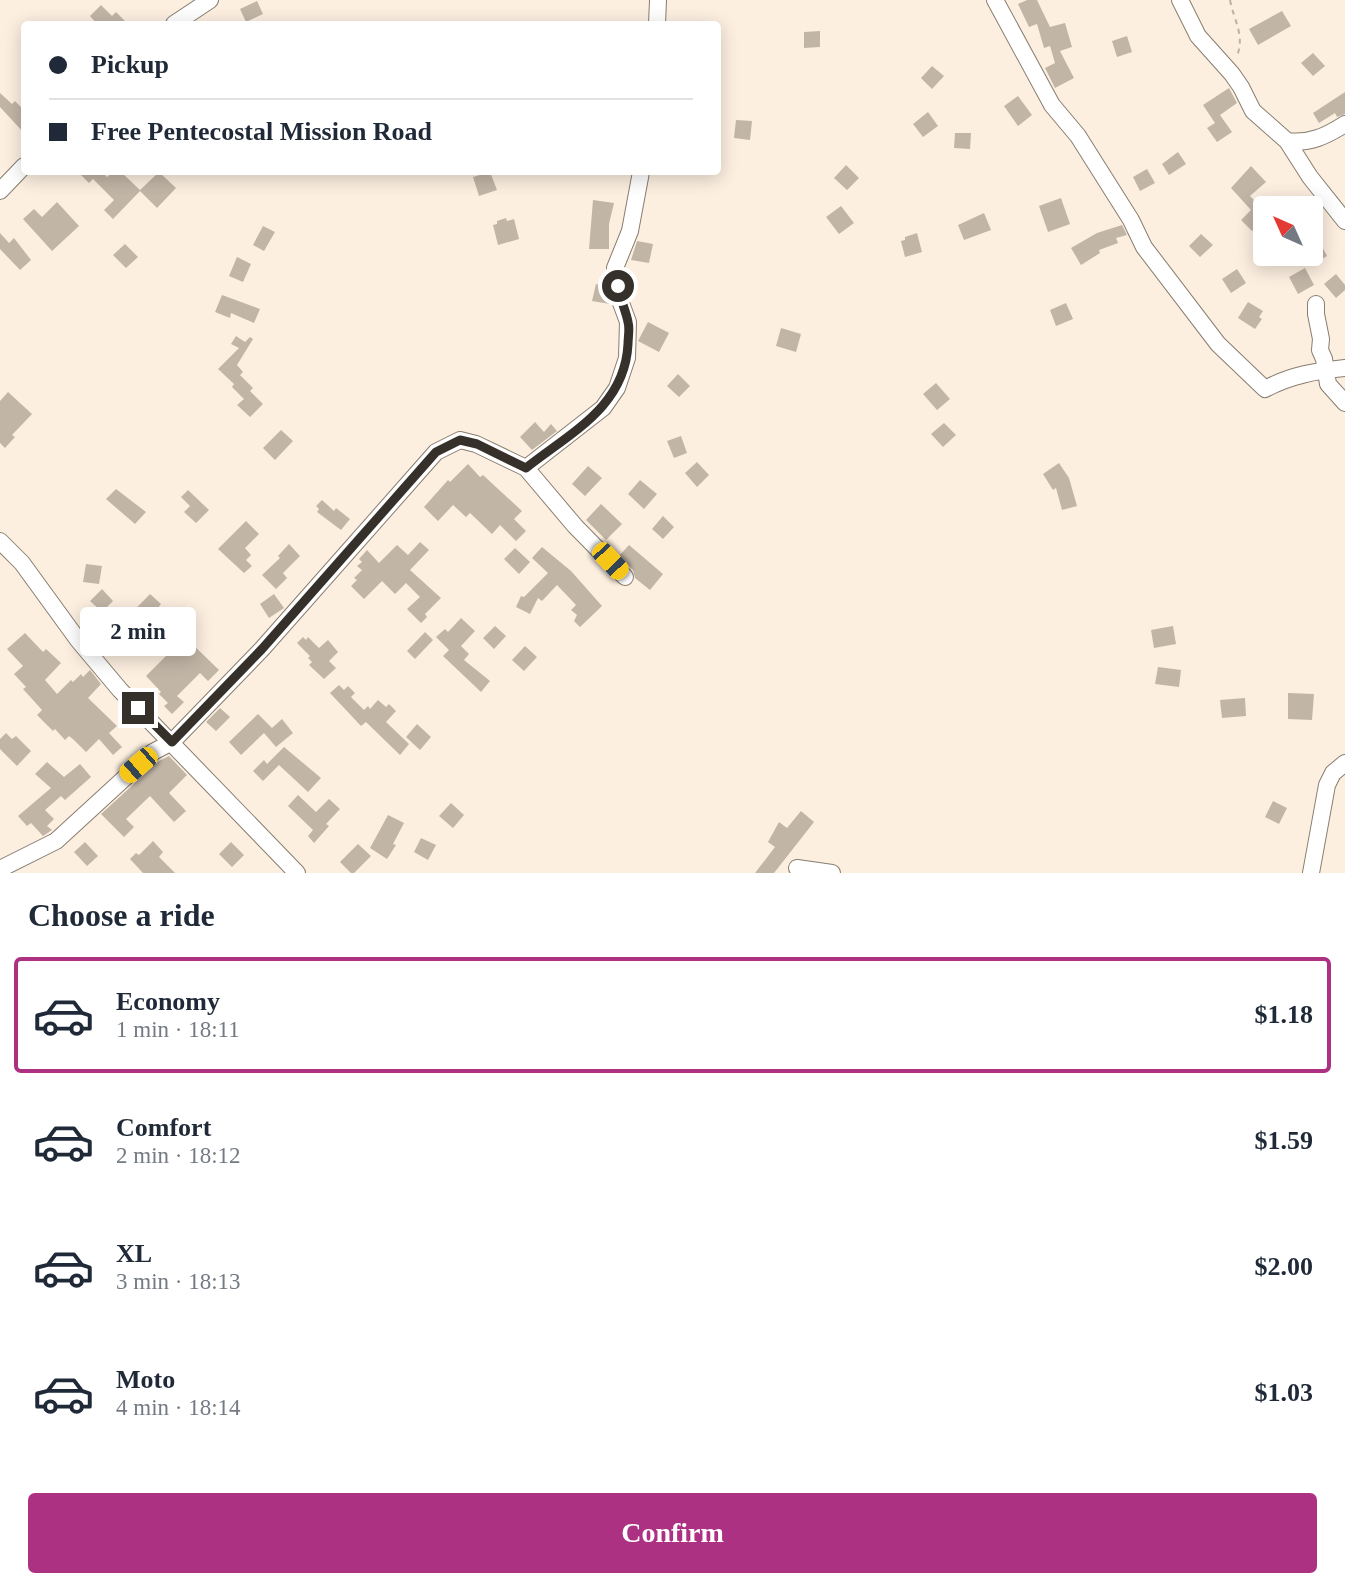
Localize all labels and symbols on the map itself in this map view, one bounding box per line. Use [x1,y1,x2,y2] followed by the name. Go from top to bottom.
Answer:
[1253,196,1323,266] north arrow
[602,270,634,302] route start
[588,538,633,584] car
[80,606,196,656] callout: 2 min
[122,692,154,724] route end
[116,743,161,787] car

